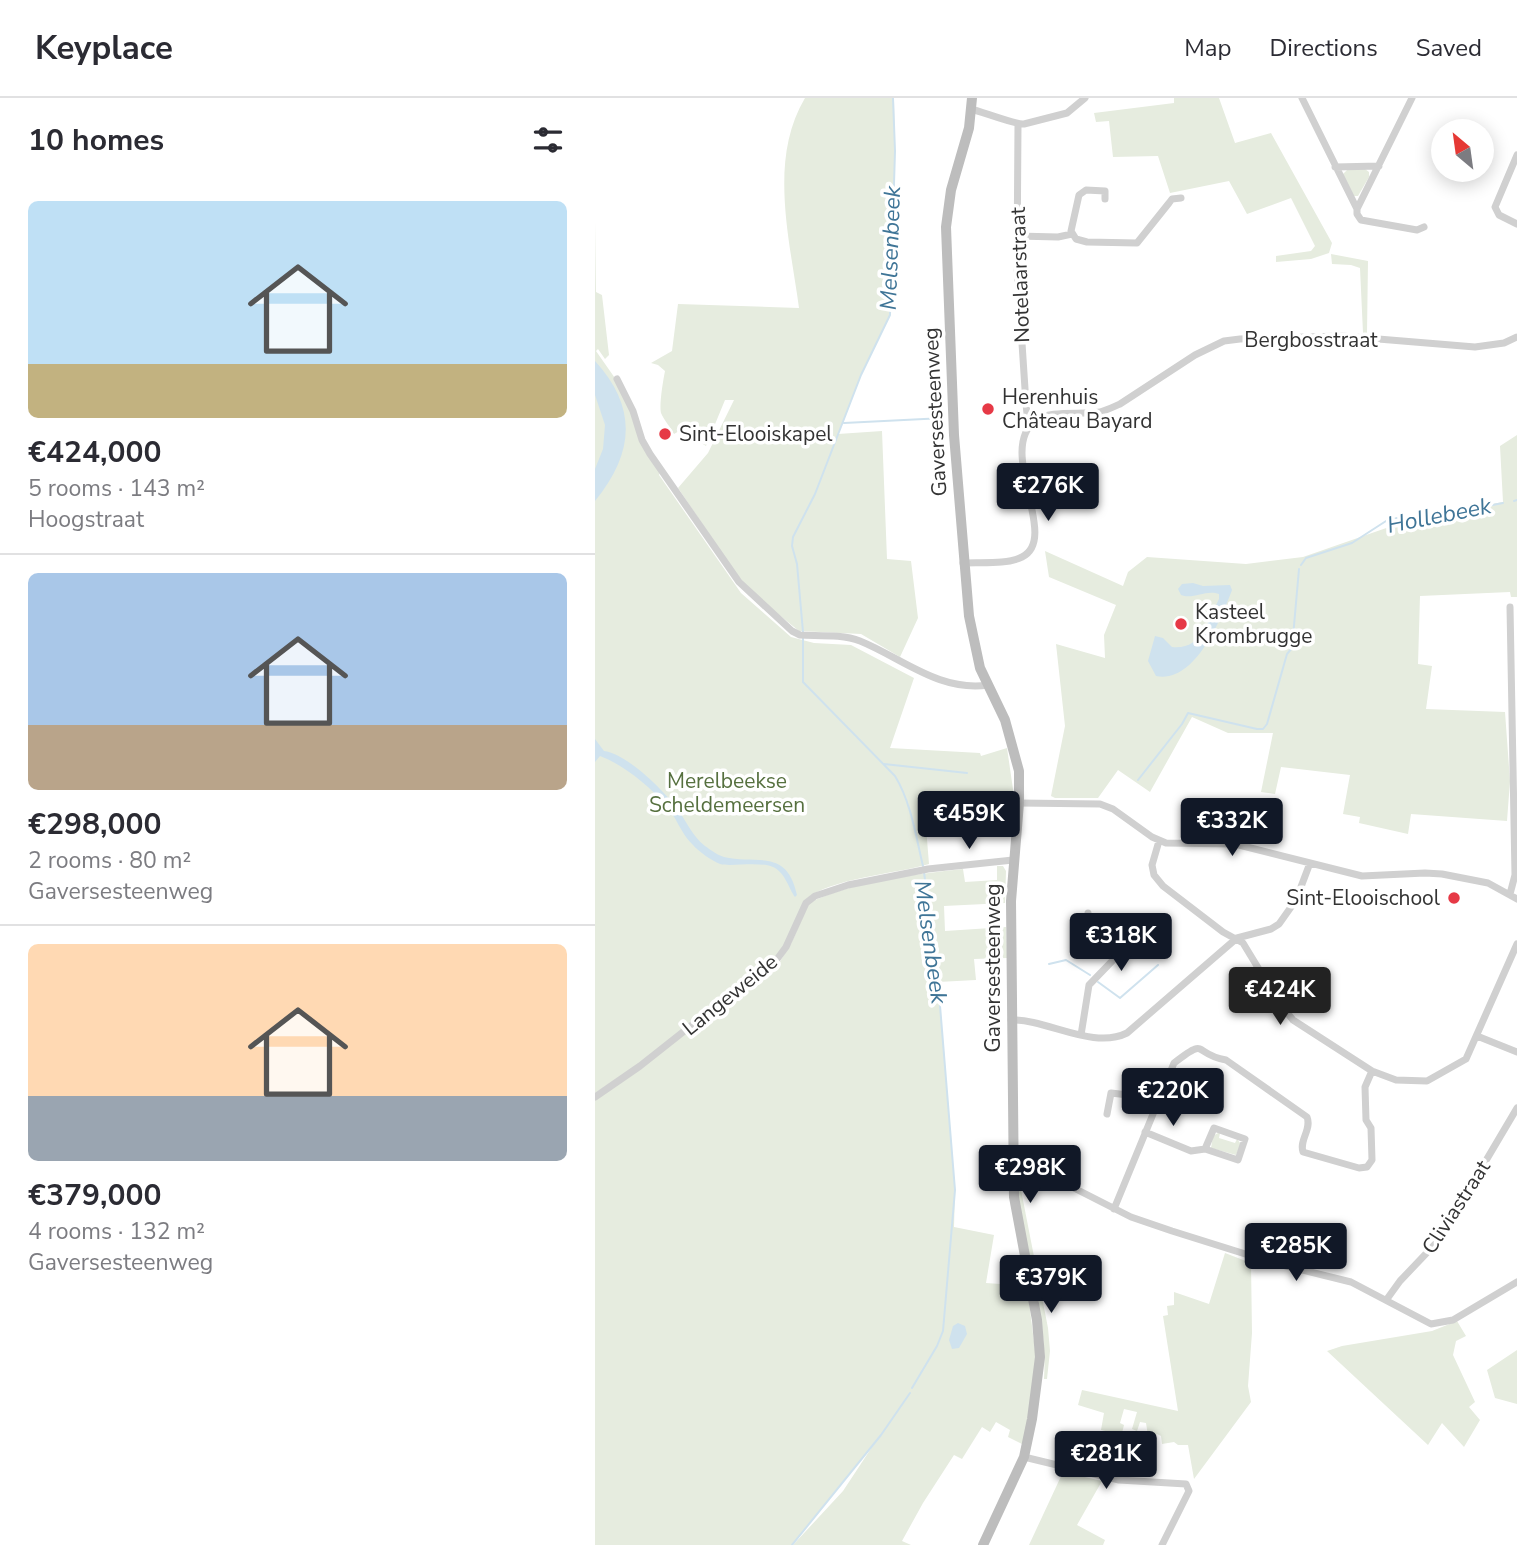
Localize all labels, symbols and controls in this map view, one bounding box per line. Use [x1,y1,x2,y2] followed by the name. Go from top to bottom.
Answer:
[35,26,173,71] text: Keyplace
[1184,32,1231,64] text: Map
[1269,32,1378,64] text: Directions
[1416,32,1482,64] text: Saved
[1431,119,1495,182] north arrow
[1431,119,1494,182] map controls
[28,120,164,161] text: 10 homes
[529,121,567,159] icon: filters
[873,185,908,311] water label: Melsenbeek
[1004,206,1036,343] street label: Notelaarstraat
[235,246,361,372] icon: home
[1244,326,1378,354] street label: Bergbosstraat
[917,327,953,497] street label: Gaversesteenweg
[1002,383,1152,435] place label: Herenhuis Château Bayard
[980,401,996,417] marker: Herenhuis Château Bayard
[679,420,833,448] place label: Sint-Elooiskapel
[657,426,673,442] marker: Sint-Elooiskapel
[28,432,161,473] text: €424,000
[999,464,1097,523] pin: €276K
[1013,470,1083,501] text: €276K
[28,473,205,504] text: 5 rooms · 143 m²
[1384,490,1494,541] water label: Hollebeek
[28,504,144,535] text: Hoogstraat
[1195,598,1313,650] place label: Kasteel Krombrugge
[1173,616,1189,632] marker: Kasteel Krombrugge
[235,618,361,744] icon: home
[649,767,805,819] park label: Merelbeekse Scheldemeersen
[920,792,1018,851] pin: €459K
[934,798,1004,829] text: €459K
[1183,798,1281,858] pin: €332K
[28,804,161,845] text: €298,000
[1197,805,1267,836] text: €332K
[28,845,191,876] text: 2 rooms · 80 m²
[28,876,213,907] text: Gaversesteenweg
[907,878,955,1006] water label: Melsenbeek
[979,883,1007,1053] street label: Gaversesteenweg
[1286,884,1441,912] place label: Sint-Elooischool
[1446,890,1462,906] marker: Sint-Elooischool
[1072,914,1170,973] pin: €318K
[1086,920,1156,951] text: €318K
[677,948,783,1042] street label: Langeweide
[1231,968,1329,1027] pin: €424K
[1245,974,1315,1005] text: €424K
[235,989,361,1115] icon: home
[1124,1068,1222,1128] pin: €220K
[1138,1075,1208,1106] text: €220K
[981,1146,1079,1205] pin: €298K
[995,1152,1065,1183] text: €298K
[1415,1154,1497,1259] street label: Cliviastraat
[28,1175,161,1216] text: €379,000
[28,1216,205,1247] text: 4 rooms · 132 m²
[1247,1224,1345,1283] pin: €285K
[1261,1230,1331,1261] text: €285K
[28,1247,213,1278] text: Gaversesteenweg
[1002,1256,1100,1315] pin: €379K
[1016,1262,1086,1293] text: €379K
[1057,1432,1155,1491] pin: €281K
[1071,1438,1141,1469] text: €281K

